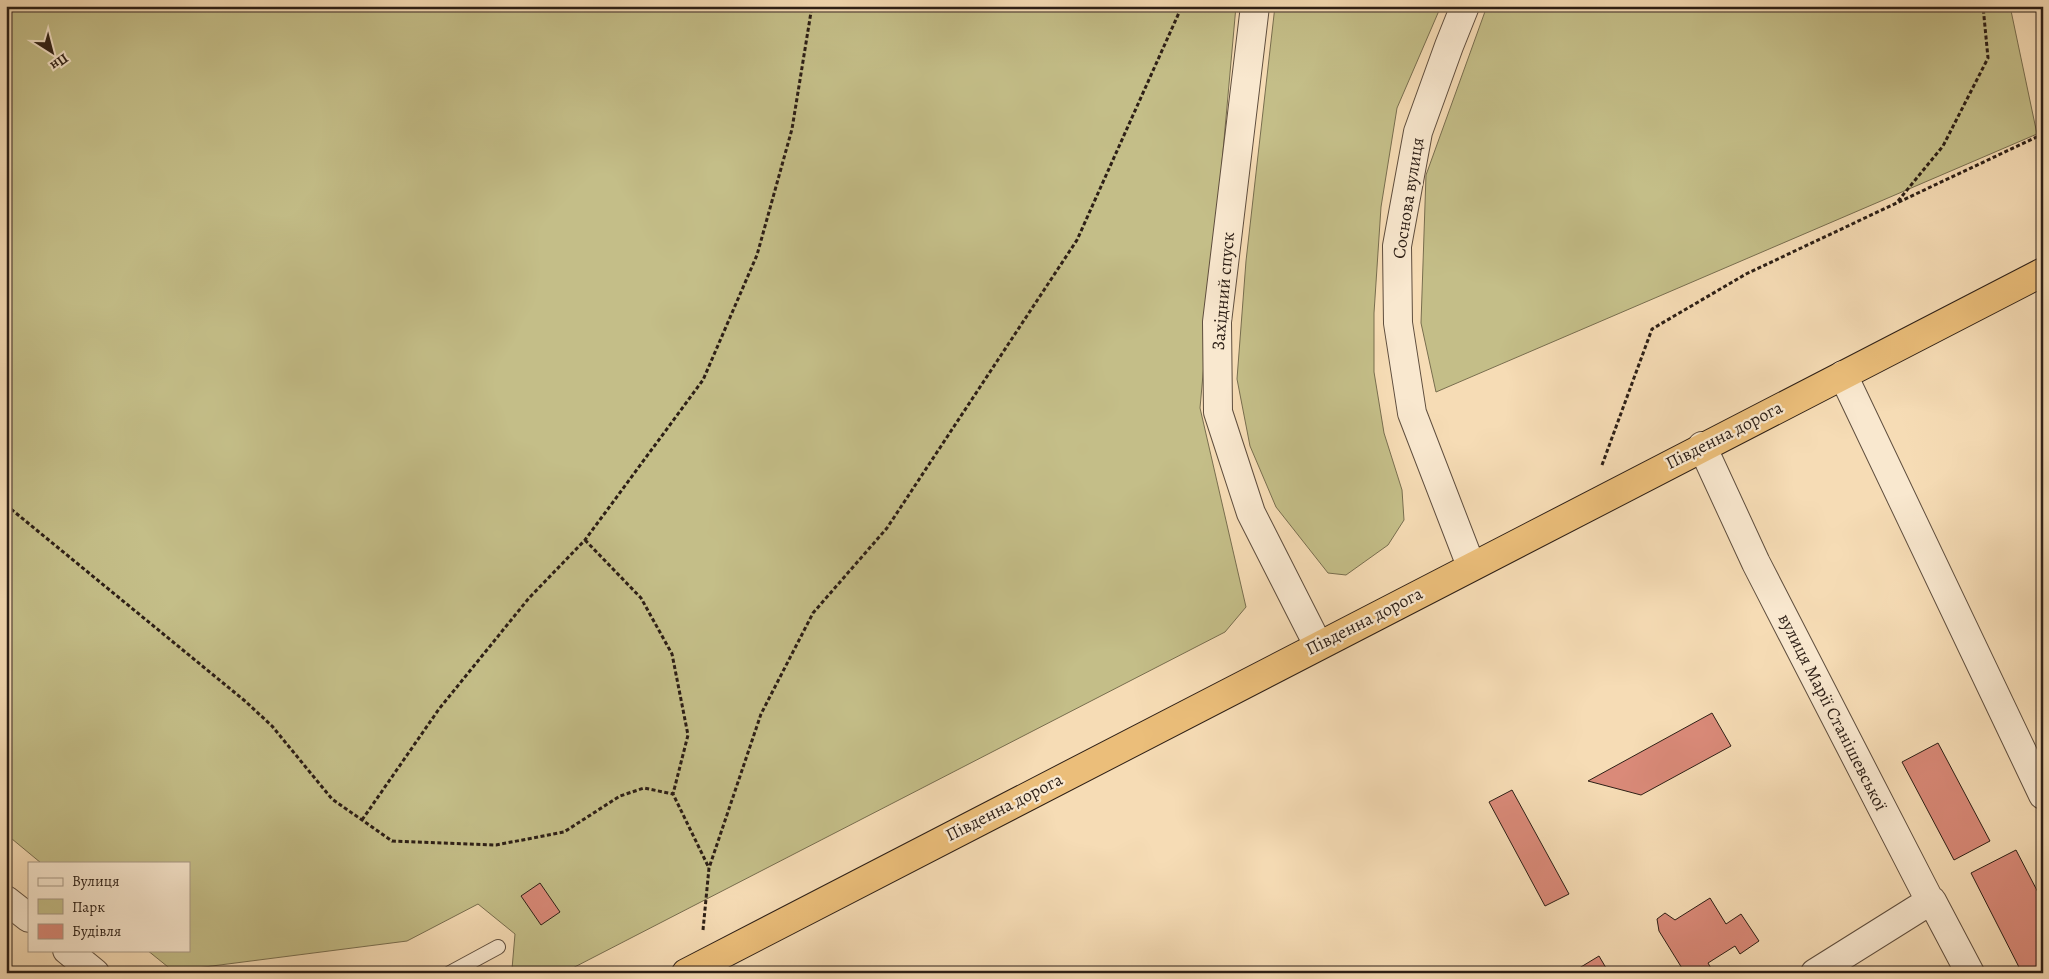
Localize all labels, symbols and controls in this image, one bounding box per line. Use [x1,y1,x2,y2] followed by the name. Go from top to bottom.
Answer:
[28,28,78,78] north arrow
[46,49,72,75] text: Пн
[1387,136,1429,260] street label: Соснова вулиця
[1206,231,1240,351] street label: Західний спуск
[1661,395,1787,475] street label: Південна дорога
[1301,581,1427,661] street label: Південна дорога
[1773,609,1893,815] street label: вулиця Марії Станішевської
[941,767,1067,847] street label: Південна дорога
[28,862,190,952] legend
[72,871,119,891] text: Вулиця
[72,897,105,917] text: Парк
[72,921,121,941] text: Будівля

